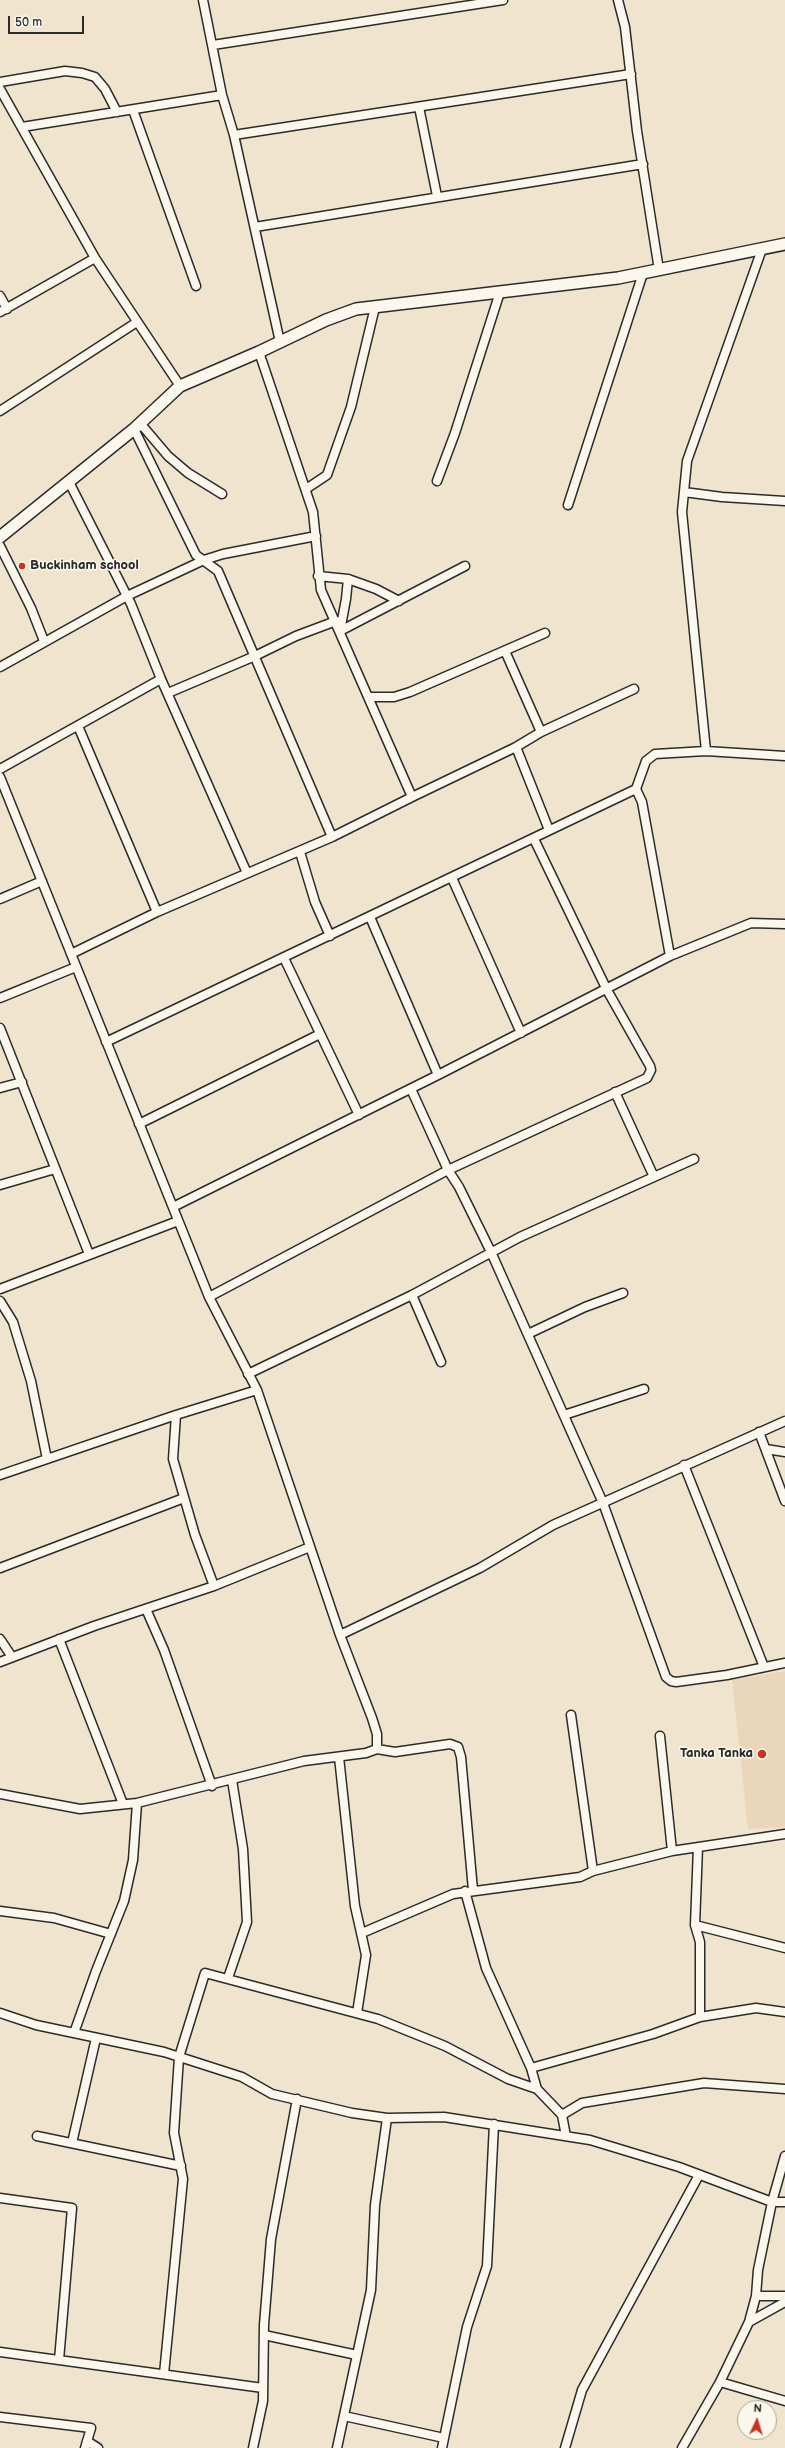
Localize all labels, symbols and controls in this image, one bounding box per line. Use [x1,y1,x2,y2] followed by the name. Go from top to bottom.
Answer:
[10,8,86,34] scale bar
[15,15,42,30] text: 50 m
[30,558,139,574] place label: Buckinham school
[17,561,27,571] marker: Buckinham school
[680,1746,753,1762] place label: Tanka Tanka
[756,1748,768,1760] marker: Tanka Tanka
[737,2400,777,2440] north arrow
[753,2402,762,2415] text: N

